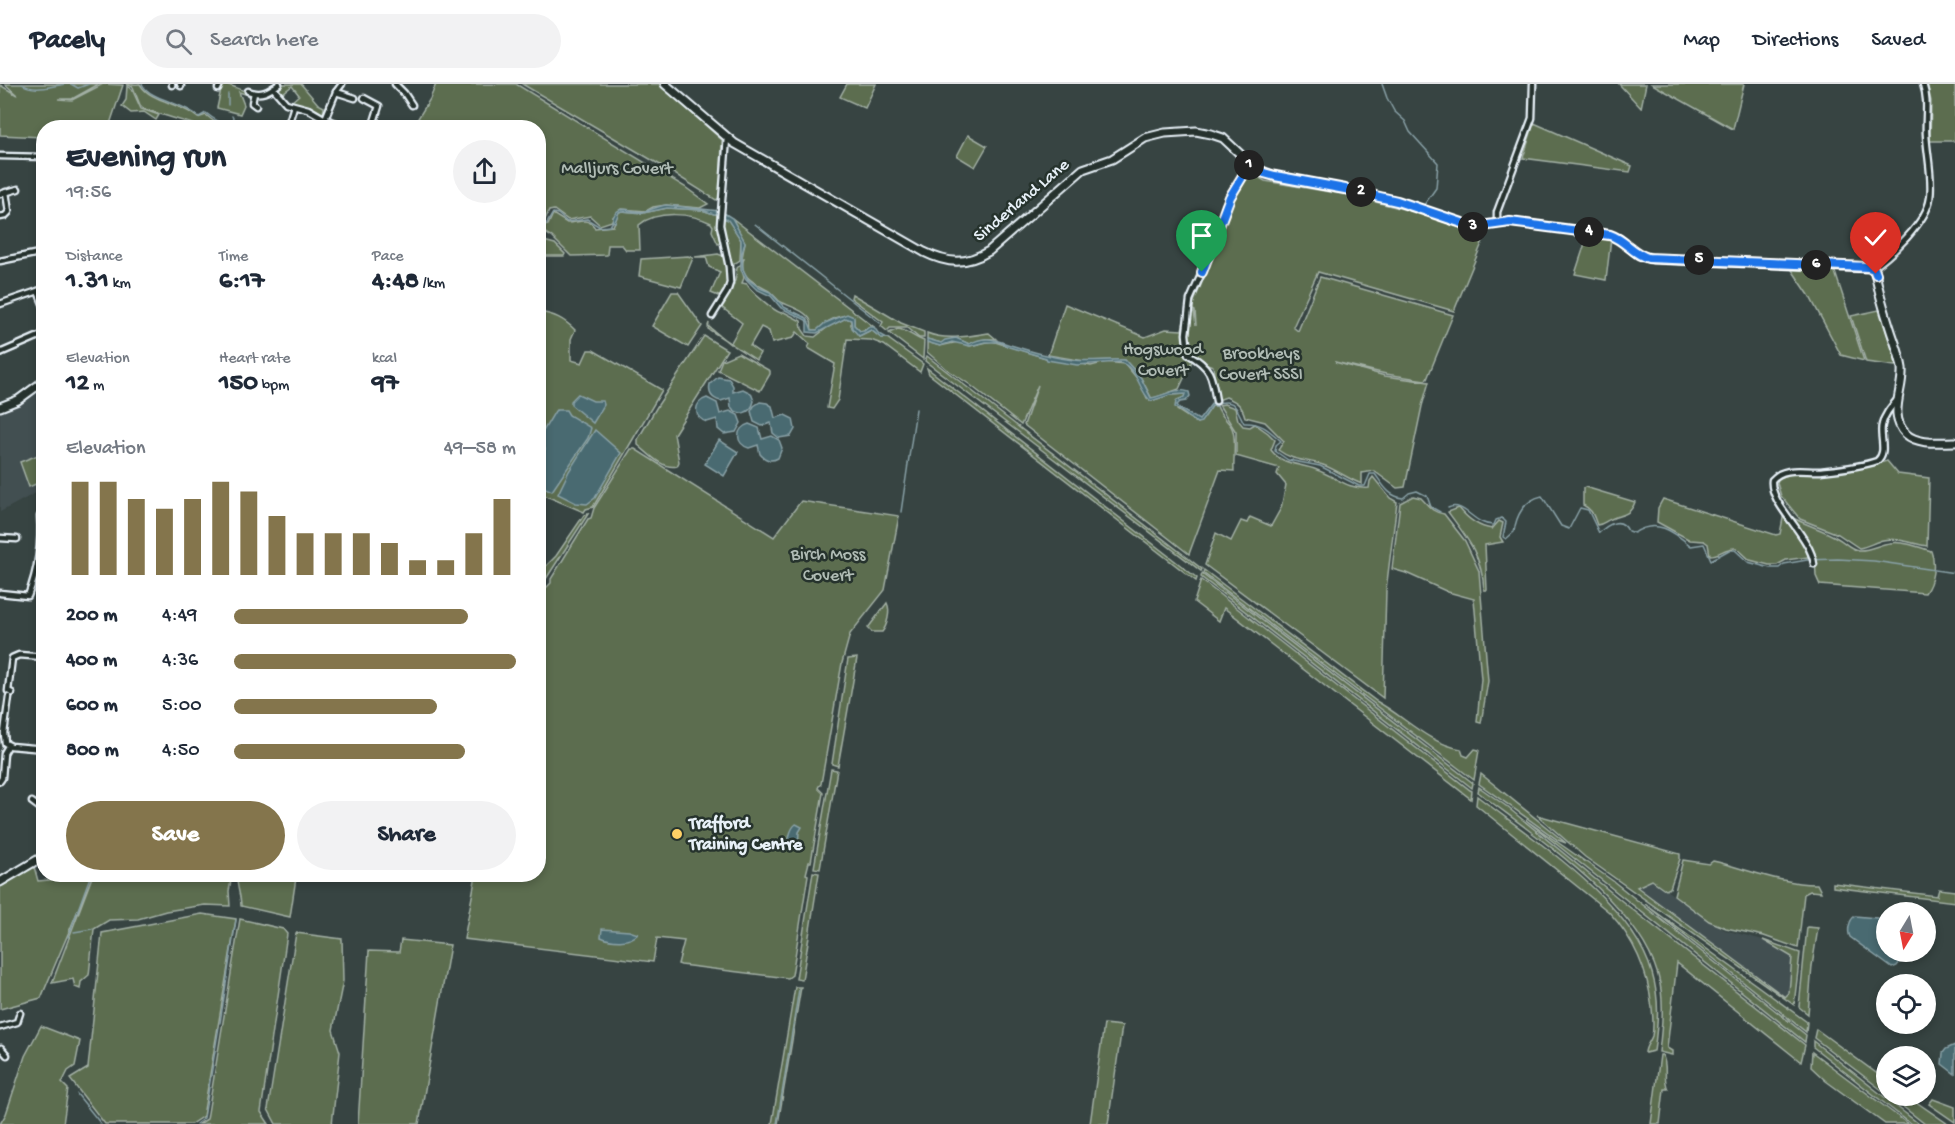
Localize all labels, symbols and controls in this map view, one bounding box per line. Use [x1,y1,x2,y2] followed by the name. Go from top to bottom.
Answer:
[141,14,561,68] search box
[30,25,105,58] text: Pacely
[162,25,195,58] icon: search
[210,28,318,54] text: Search here
[1683,29,1720,54] text: Map
[1753,29,1838,54] text: Directions
[1871,29,1925,54] text: Saved
[66,140,226,178] text: Evening run
[453,140,516,203] button: share
[1234,150,1264,180] pin: 1
[970,154,1075,247] street label: Sinderland Lane
[1246,155,1252,174] text: 1
[561,159,674,180] park label: Malljurs Covert
[1346,177,1376,207] pin: 2
[66,182,111,205] text: 19:56
[1357,182,1365,201] text: 2
[1176,210,1227,272] pin
[1458,212,1488,242] pin: 3
[1850,212,1901,274] pin
[1469,217,1477,236] text: 3
[1574,217,1604,247] pin: 4
[1185,219,1218,252] icon: arrive
[1859,221,1892,254] icon: check
[1585,222,1593,241] text: 4
[1684,245,1714,275] pin: 5
[66,248,123,267] text: Distance
[219,248,248,267] text: Time
[372,248,403,267] text: Pace
[1695,250,1703,269] text: 5
[1801,250,1831,280] pin: 6
[1812,255,1820,274] text: 6
[66,267,109,298] text: 1.31
[219,267,264,298] text: 6:17
[372,267,419,298] text: 4:48
[109,275,131,294] text: km
[419,275,445,294] text: /km
[1123,340,1204,382] park label: Hogswood Covert
[1219,344,1303,386] park label: Brookheys Covert SSSI
[66,350,130,369] text: Elevation
[219,350,291,369] text: Heart rate
[372,350,397,369] text: kcal
[66,369,89,400] text: 12
[219,369,258,400] text: 150
[372,369,399,400] text: 97
[89,377,104,396] text: m
[258,377,289,396] text: bpm
[66,438,146,461] text: Elevation
[444,438,516,461] text: 49–58 m
[790,545,867,587] park label: Birch Moss Covert
[66,605,117,628] text: 200 m
[162,605,197,628] text: 4:49
[66,650,117,673] text: 400 m
[162,650,198,673] text: 4:36
[66,695,118,718] text: 600 m
[162,695,202,718] text: 5:00
[66,740,119,763] text: 800 m
[162,740,200,763] text: 4:50
[66,801,285,870] button: Save
[297,801,516,870] button: Share
[687,814,803,856] place label: Trafford Training Centre
[670,827,684,841] marker: Trafford Training Centre
[1876,902,1936,962] north arrow
[1876,902,1936,1106] map controls
[1876,974,1936,1034] button: locate
[1876,1046,1936,1106] button: layers

